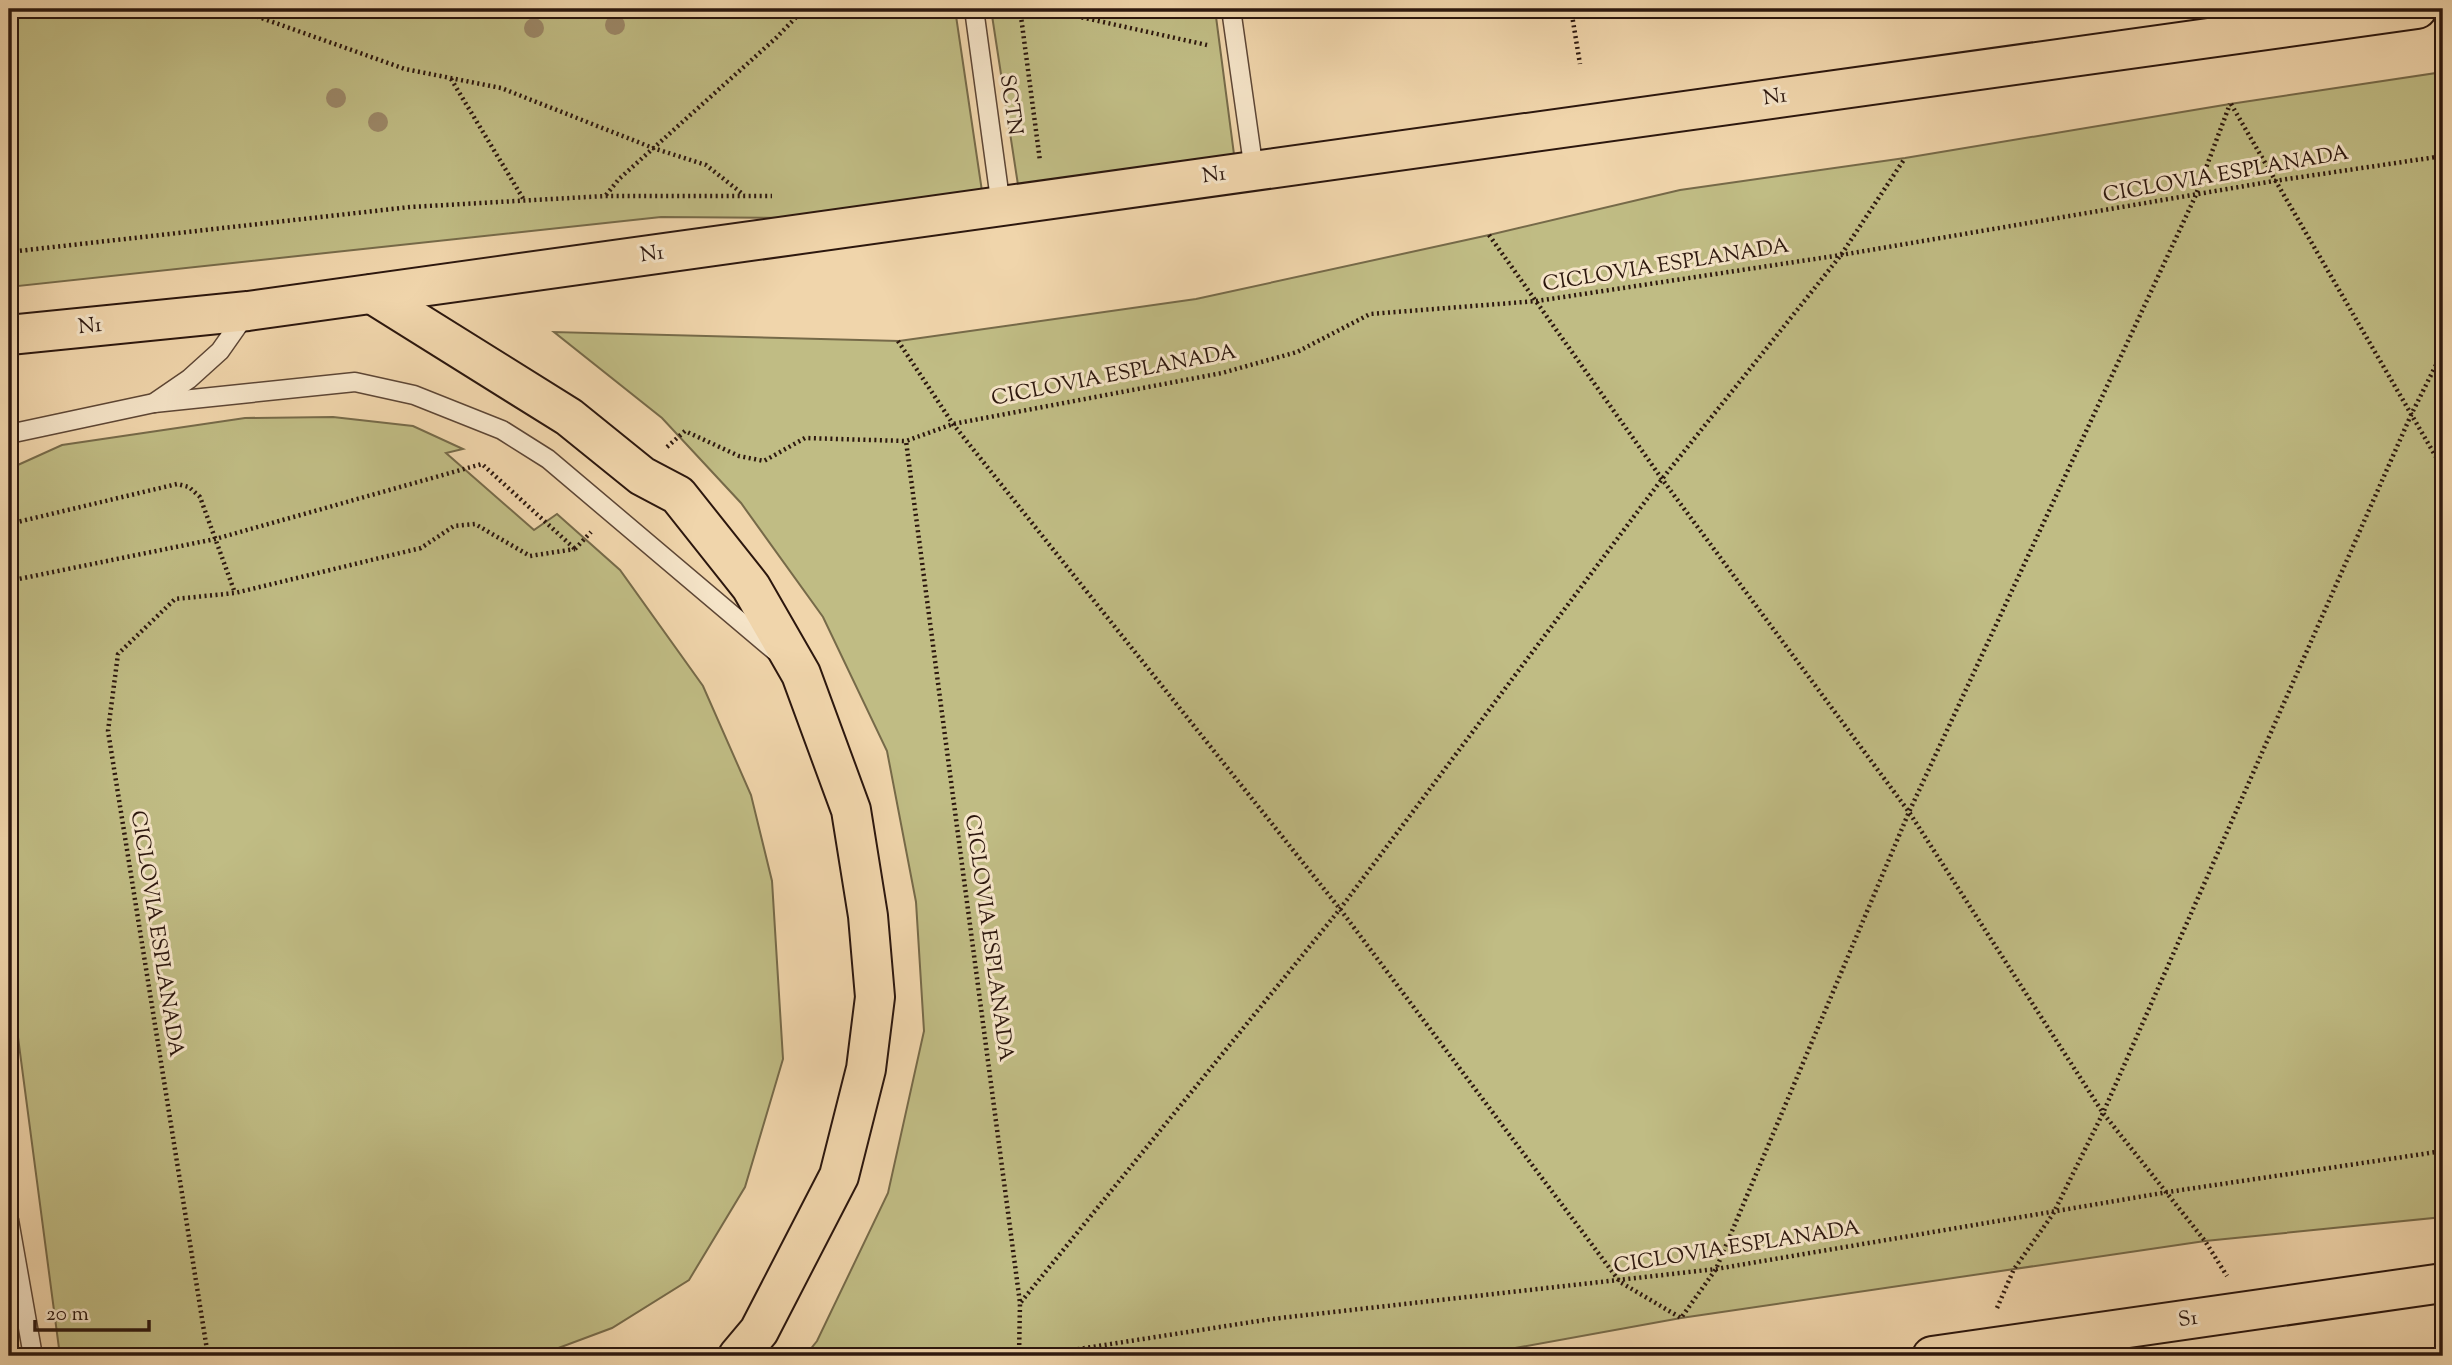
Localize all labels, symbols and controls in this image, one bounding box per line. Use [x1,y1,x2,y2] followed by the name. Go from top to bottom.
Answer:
[991,73,1029,138] street label: SCTN
[1761,81,1789,115] street label: N1
[2101,139,2351,211] street label: CICLOVIA ESPLANADA
[1200,159,1228,193] street label: N1
[1541,232,1791,300] street label: CICLOVIA ESPLANADA
[638,238,666,272] street label: N1
[77,311,103,343] street label: N1
[989,338,1239,414] street label: CICLOVIA ESPLANADA
[122,809,190,1059] street label: CICLOVIA ESPLANADA
[956,813,1020,1063] street label: CICLOVIA ESPLANADA
[1612,1214,1862,1282] street label: CICLOVIA ESPLANADA
[35,1288,149,1332] scale bar
[46,1300,89,1330] text: 20 m
[2176,1304,2200,1336] street label: S1

